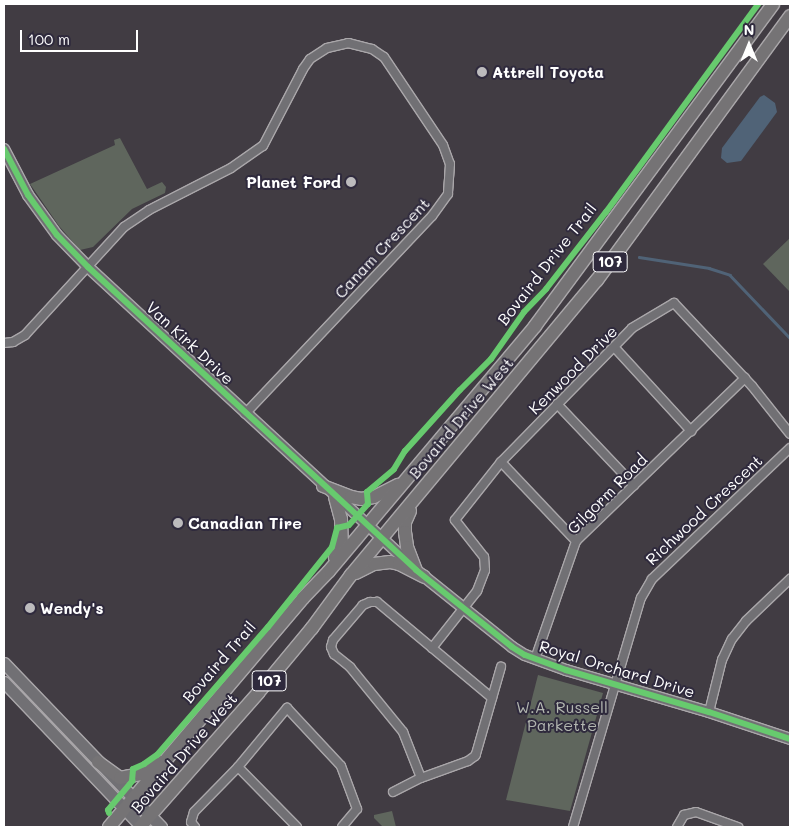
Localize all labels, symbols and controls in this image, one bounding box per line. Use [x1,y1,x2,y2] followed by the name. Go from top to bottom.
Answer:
[22,20,140,52] scale bar
[724,20,774,70] north arrow
[744,20,754,39] text: N
[28,29,70,49] text: 100 m
[492,62,604,82] place label: Attrell Toyota
[476,66,488,78] marker: Attrell Toyota
[246,172,341,192] place label: Planet Ford
[345,176,357,188] marker: Planet Ford
[330,194,434,302] street label: Canam Crescent
[493,199,601,329] street label: Bovaird Drive Trail
[592,250,628,274] road number: 107
[142,298,238,388] street label: Van Kirk Drive
[525,322,621,418] street label: Kenwood Drive
[405,354,517,482] street label: Bovaird Drive West
[563,450,651,538] street label: Gilgorm Road
[642,451,766,569] street label: Richwood Crescent
[188,513,302,533] place label: Canadian Tire
[172,517,184,529] marker: Canadian Tire
[40,598,103,618] place label: Wendy's
[24,602,36,614] marker: Wendy's
[178,617,260,707] street label: Bovaird Trail
[537,636,697,702] street label: Royal Orchard Drive
[252,668,286,694] road number: 107
[127,689,241,817] street label: Bovaird Drive West
[516,697,608,735] park label: W.A. Russell Parkette

